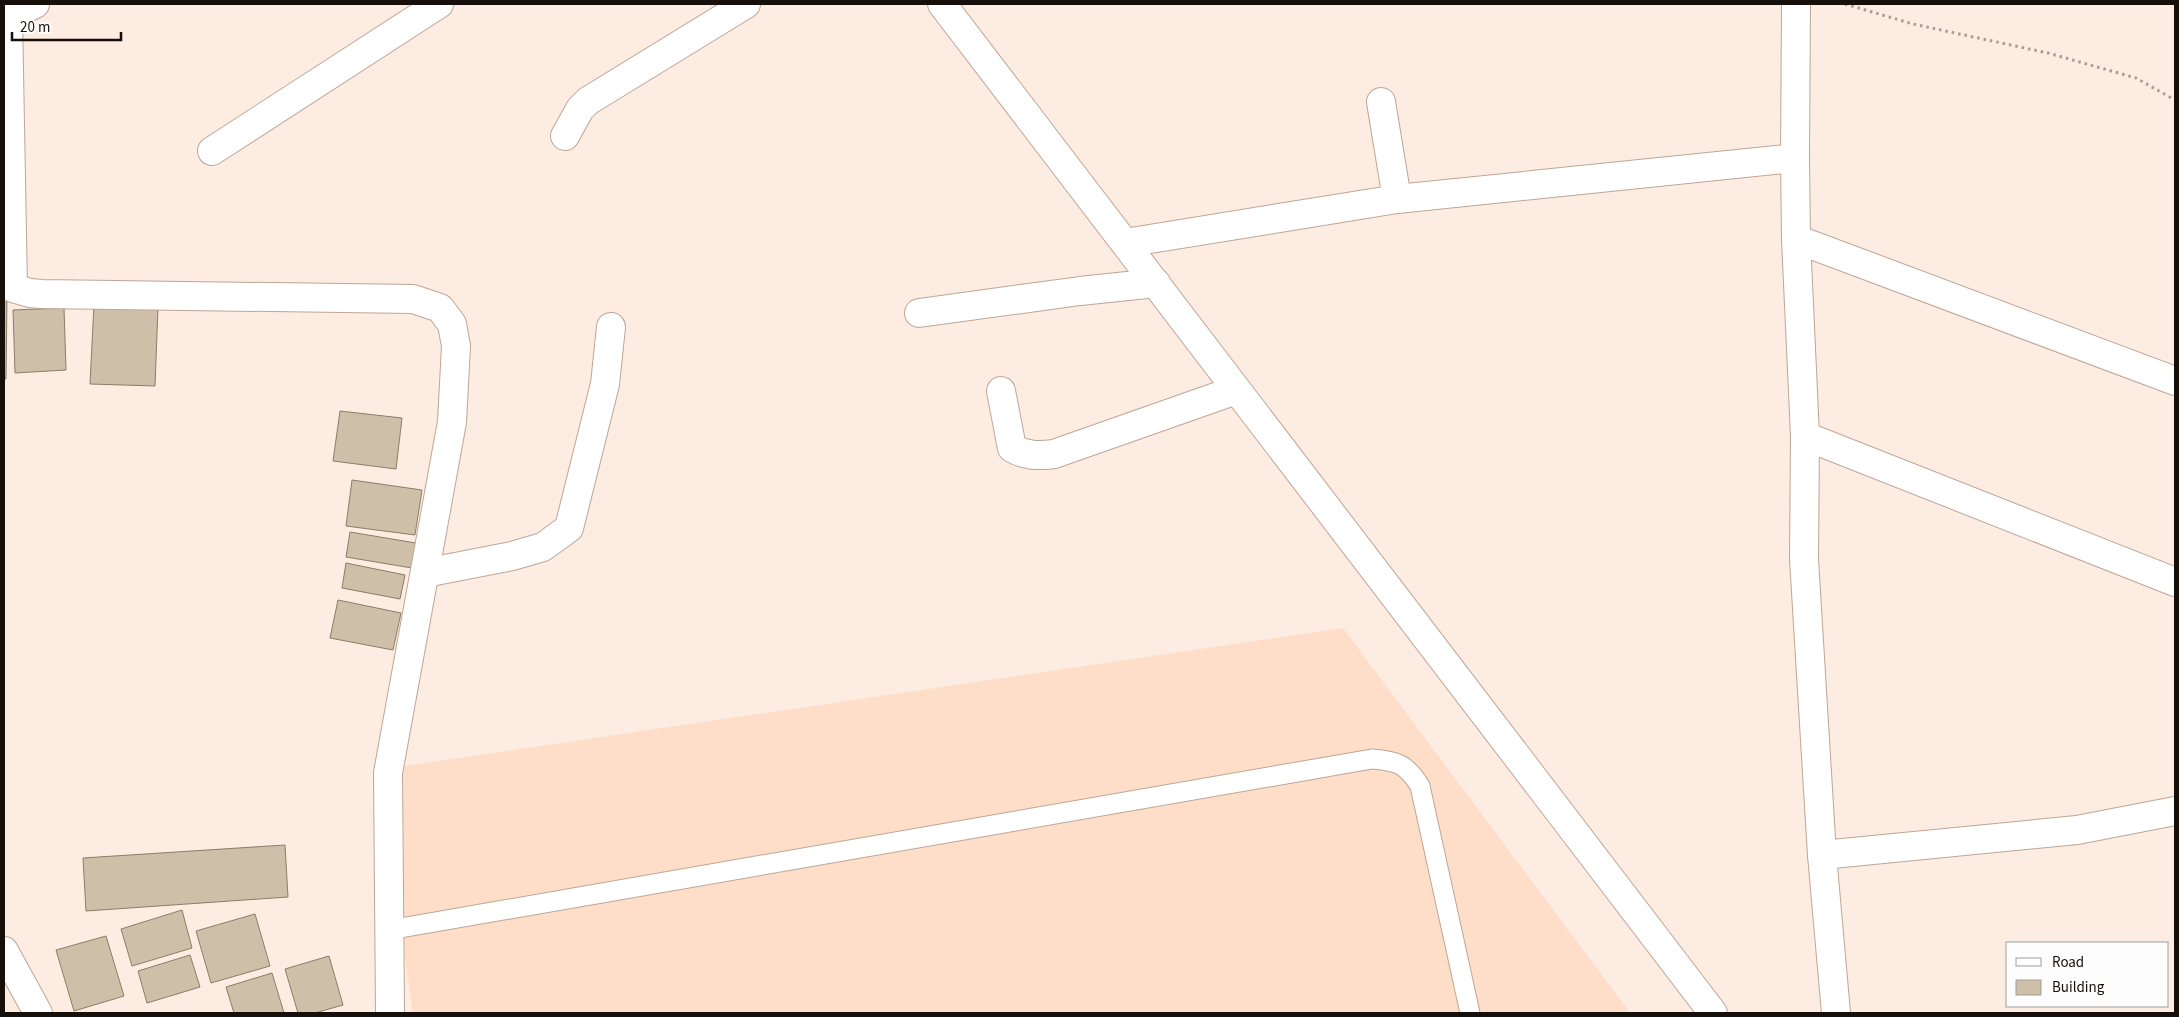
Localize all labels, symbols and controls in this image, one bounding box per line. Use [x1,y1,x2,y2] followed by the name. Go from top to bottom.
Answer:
[12,10,121,42] scale bar
[20,17,50,38] text: 20 m
[2006,942,2169,1007] legend
[2052,952,2084,973] text: Road
[2052,977,2105,998] text: Building

